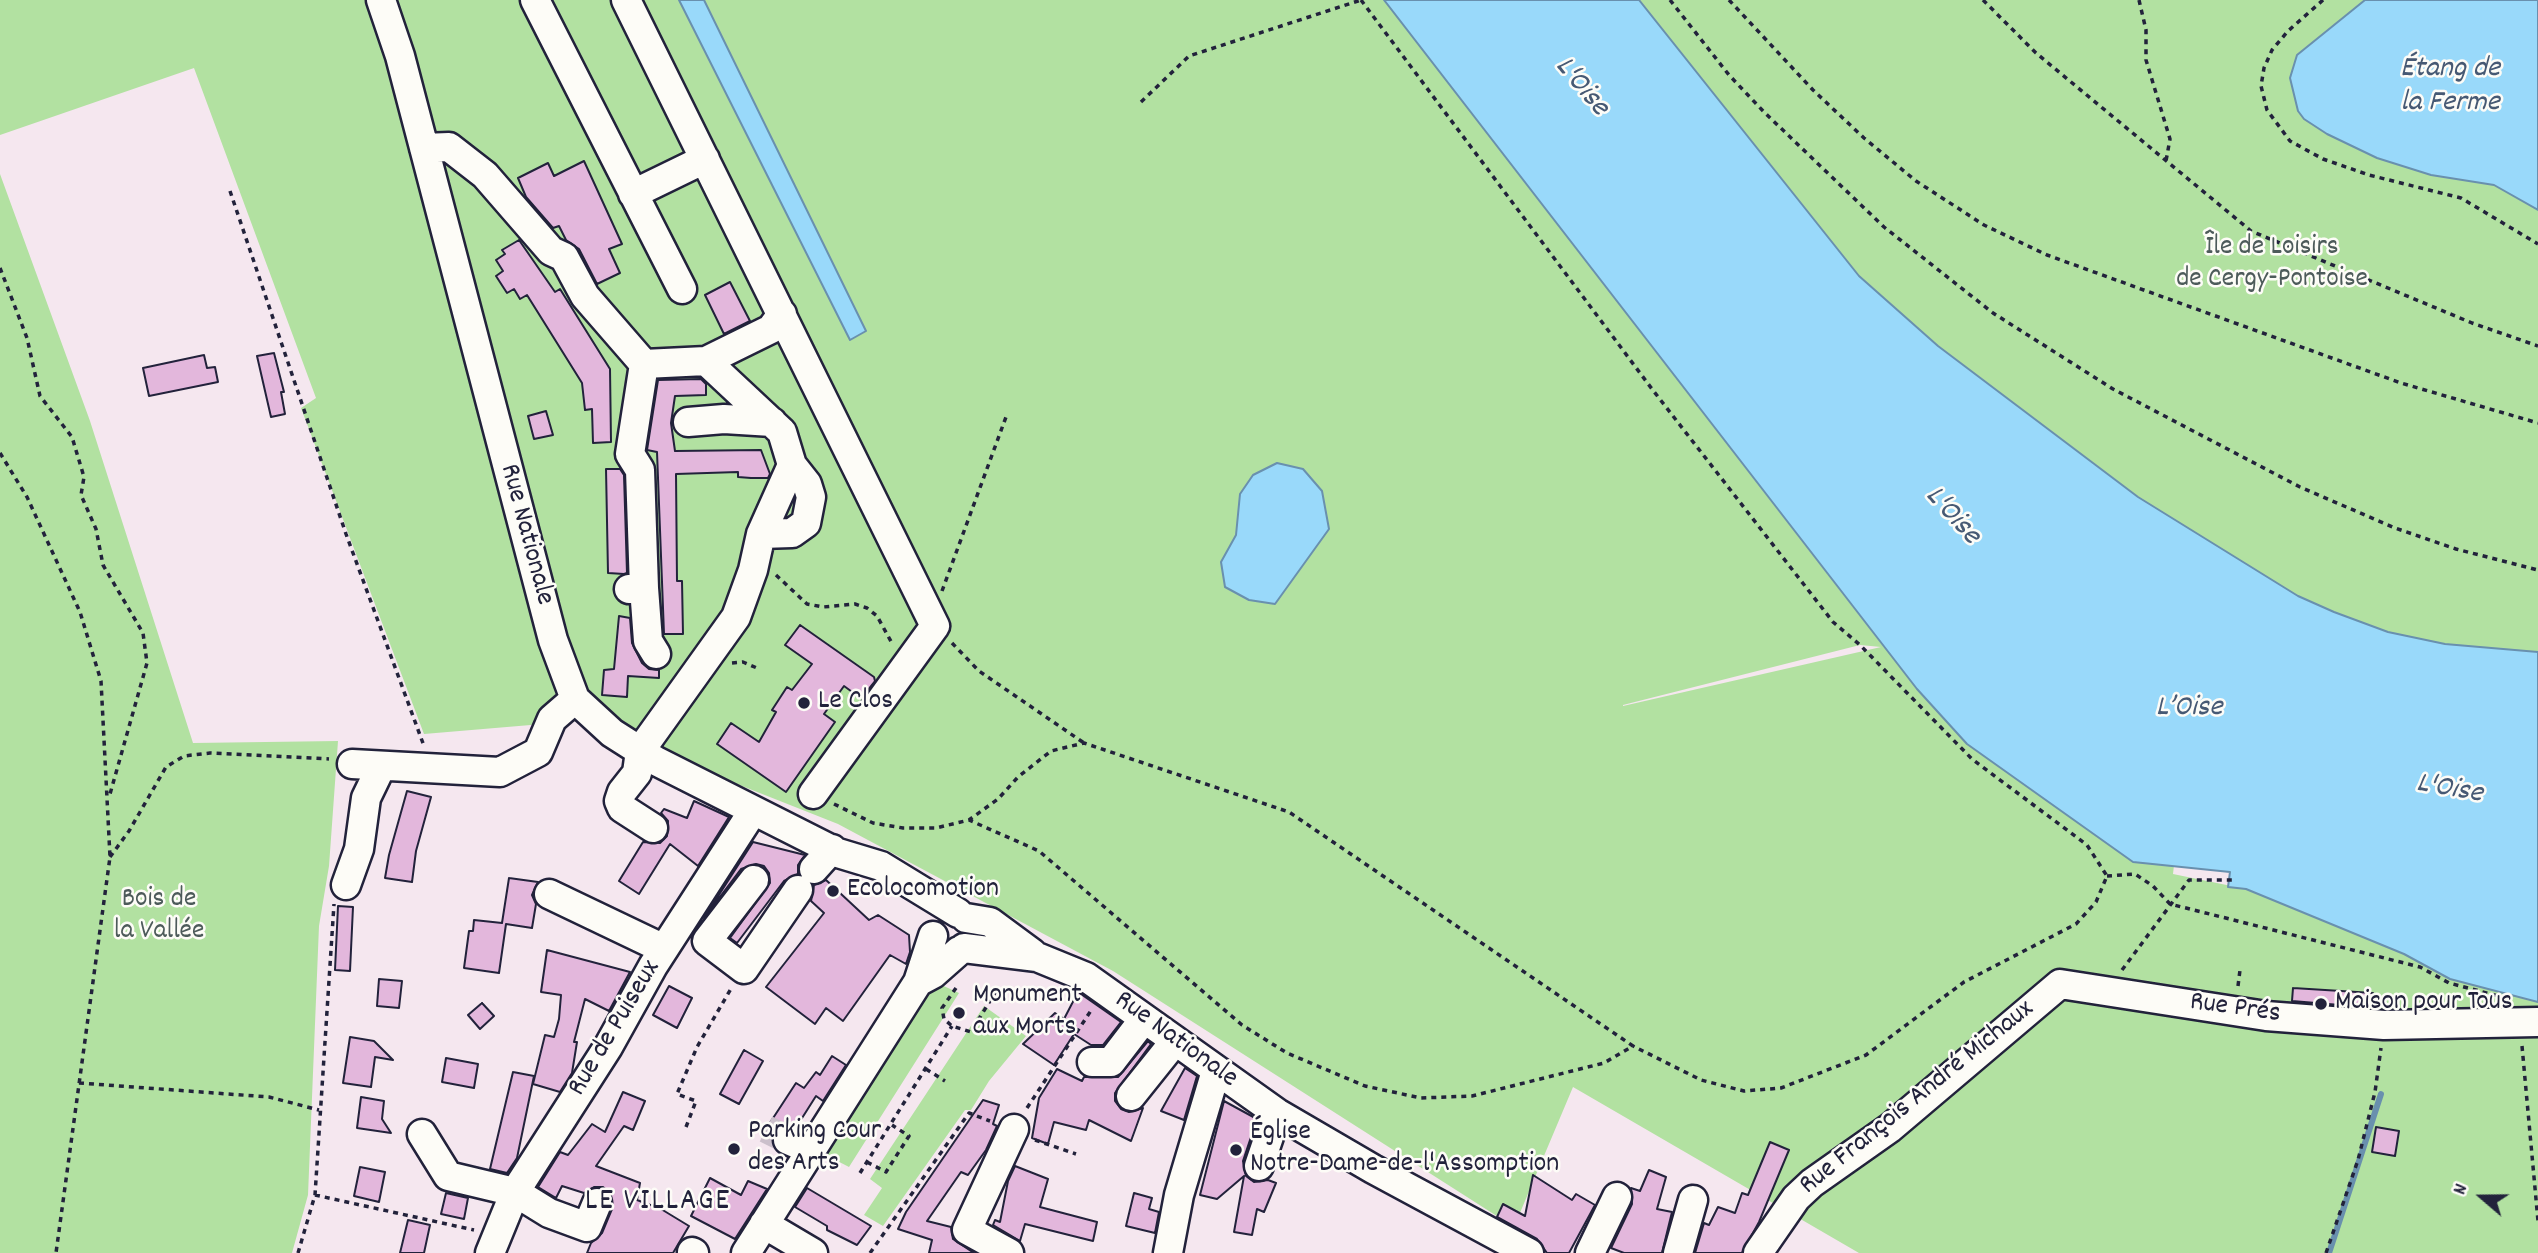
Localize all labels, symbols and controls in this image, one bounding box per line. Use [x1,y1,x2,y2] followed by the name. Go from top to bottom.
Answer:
[1545,51,1615,125] water label: L'Oise
[2400,53,2500,124] water label: Étang de la Ferme
[2176,232,2368,298] park label: Île de Loisirs de Cergy-Pontoise
[490,461,560,609] street label: Rue Nationale
[1915,480,1987,554] water label: L'Oise
[818,686,893,720] place label: Le Clos
[2156,692,2222,728] water label: L’Oise
[796,695,812,711] marker: Le Clos
[2413,767,2485,815] water label: L'Oise
[847,874,999,908] place label: Ecolocomotion
[825,883,841,899] marker: Ecolocomotion
[114,884,204,950] park label: Bois de la Vallée
[562,955,670,1103] street label: Rue de Puiseux
[973,980,1082,1046] place label: Monument aux Morts
[1107,985,1243,1097] street label: Rue Nationale
[2187,987,2283,1033] street label: Rue Prés
[2335,987,2512,1021] place label: Maison pour Tous
[1794,994,2042,1204] street label: Rue François André Michaux
[2313,996,2329,1012] marker: Maison pour Tous
[951,1005,967,1021] marker: Monument aux Morts
[748,1116,881,1182] place label: Parking Cour des Arts
[1250,1117,1559,1183] place label: Église Notre-Dame-de-l'Assomption
[726,1141,742,1157] marker: Parking Cour des Arts
[1228,1142,1244,1158] marker: Église Notre-Dame-de-l'Assomption
[2447,1162,2517,1232] north arrow
[2448,1181,2476,1199] text: N
[586,1186,730,1222] district label: LE VILLAGE

